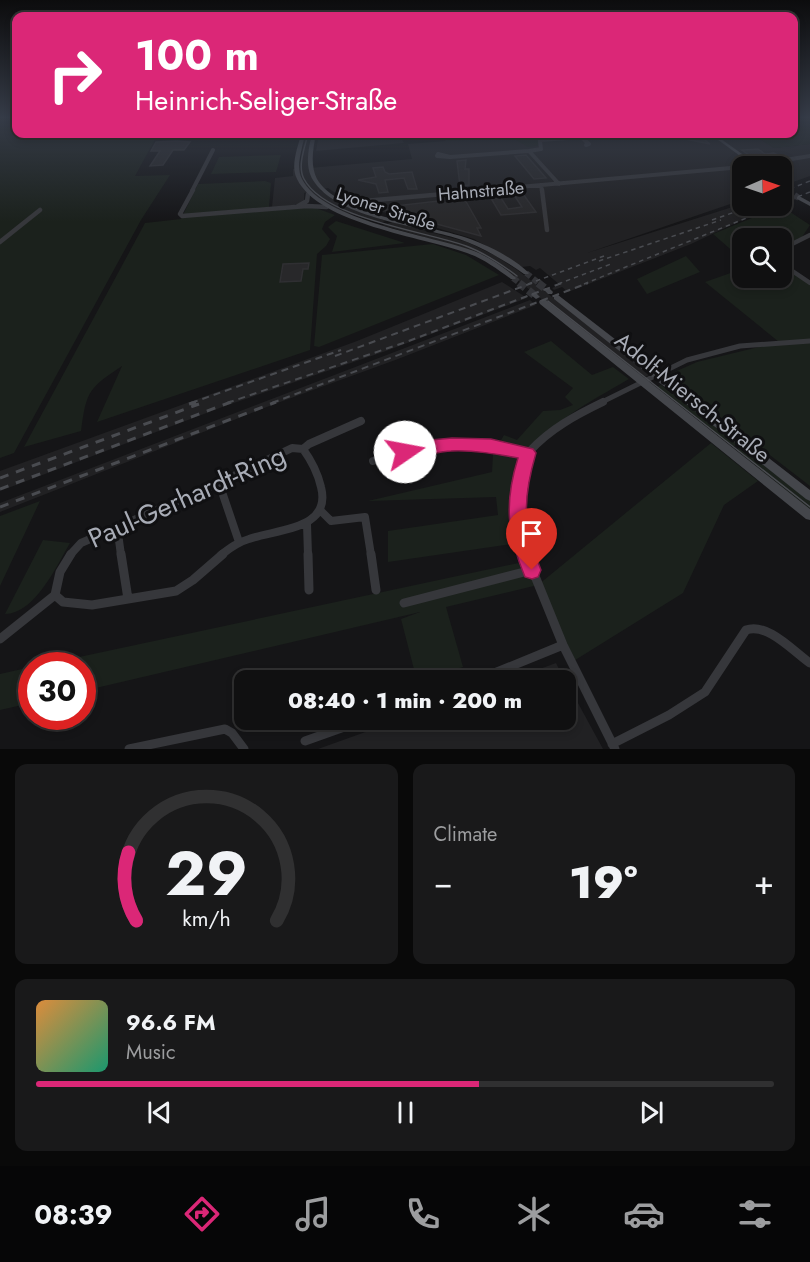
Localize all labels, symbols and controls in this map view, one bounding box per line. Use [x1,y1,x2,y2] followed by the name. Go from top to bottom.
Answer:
[135,25,259,86] text: 100 m
[36,36,114,114] icon: right
[135,81,397,120] text: Heinrich-Seliger-Straße
[732,156,792,216] north arrow
[732,156,792,288] map controls
[437,174,525,208] street label: Hahnstraße
[333,181,439,237] street label: Lyoner Straße
[732,228,792,288] button: search
[608,324,778,470] street label: Adolf-Miersch-Straße
[373,420,437,484] position arrow
[82,435,292,558] street label: Paul-Gerhardt-Ring
[506,508,557,570] pin
[515,517,548,550] icon: arrive
[18,652,96,730] speed limit sign: 30
[288,684,522,716] text: 08:40 · 1 min · 200 m
[434,820,497,849] text: Climate
[165,828,248,918] text: 29
[569,850,638,915] text: 19°
[434,859,453,906] text: −
[754,859,774,906] text: +
[182,903,230,934] text: km/h
[126,1006,216,1038] text: 96.6 FM
[126,1038,176,1067] text: Music
[143,1096,176,1129] icon: previous
[389,1096,422,1129] icon: pause
[635,1096,668,1129] icon: next
[181,1193,223,1235] icon: directions
[292,1193,334,1235] icon: music
[402,1193,444,1235] icon: phone
[513,1193,555,1235] icon: climate
[623,1193,665,1235] icon: car
[734,1193,776,1235] icon: filters
[34,1195,113,1234] text: 08:39

